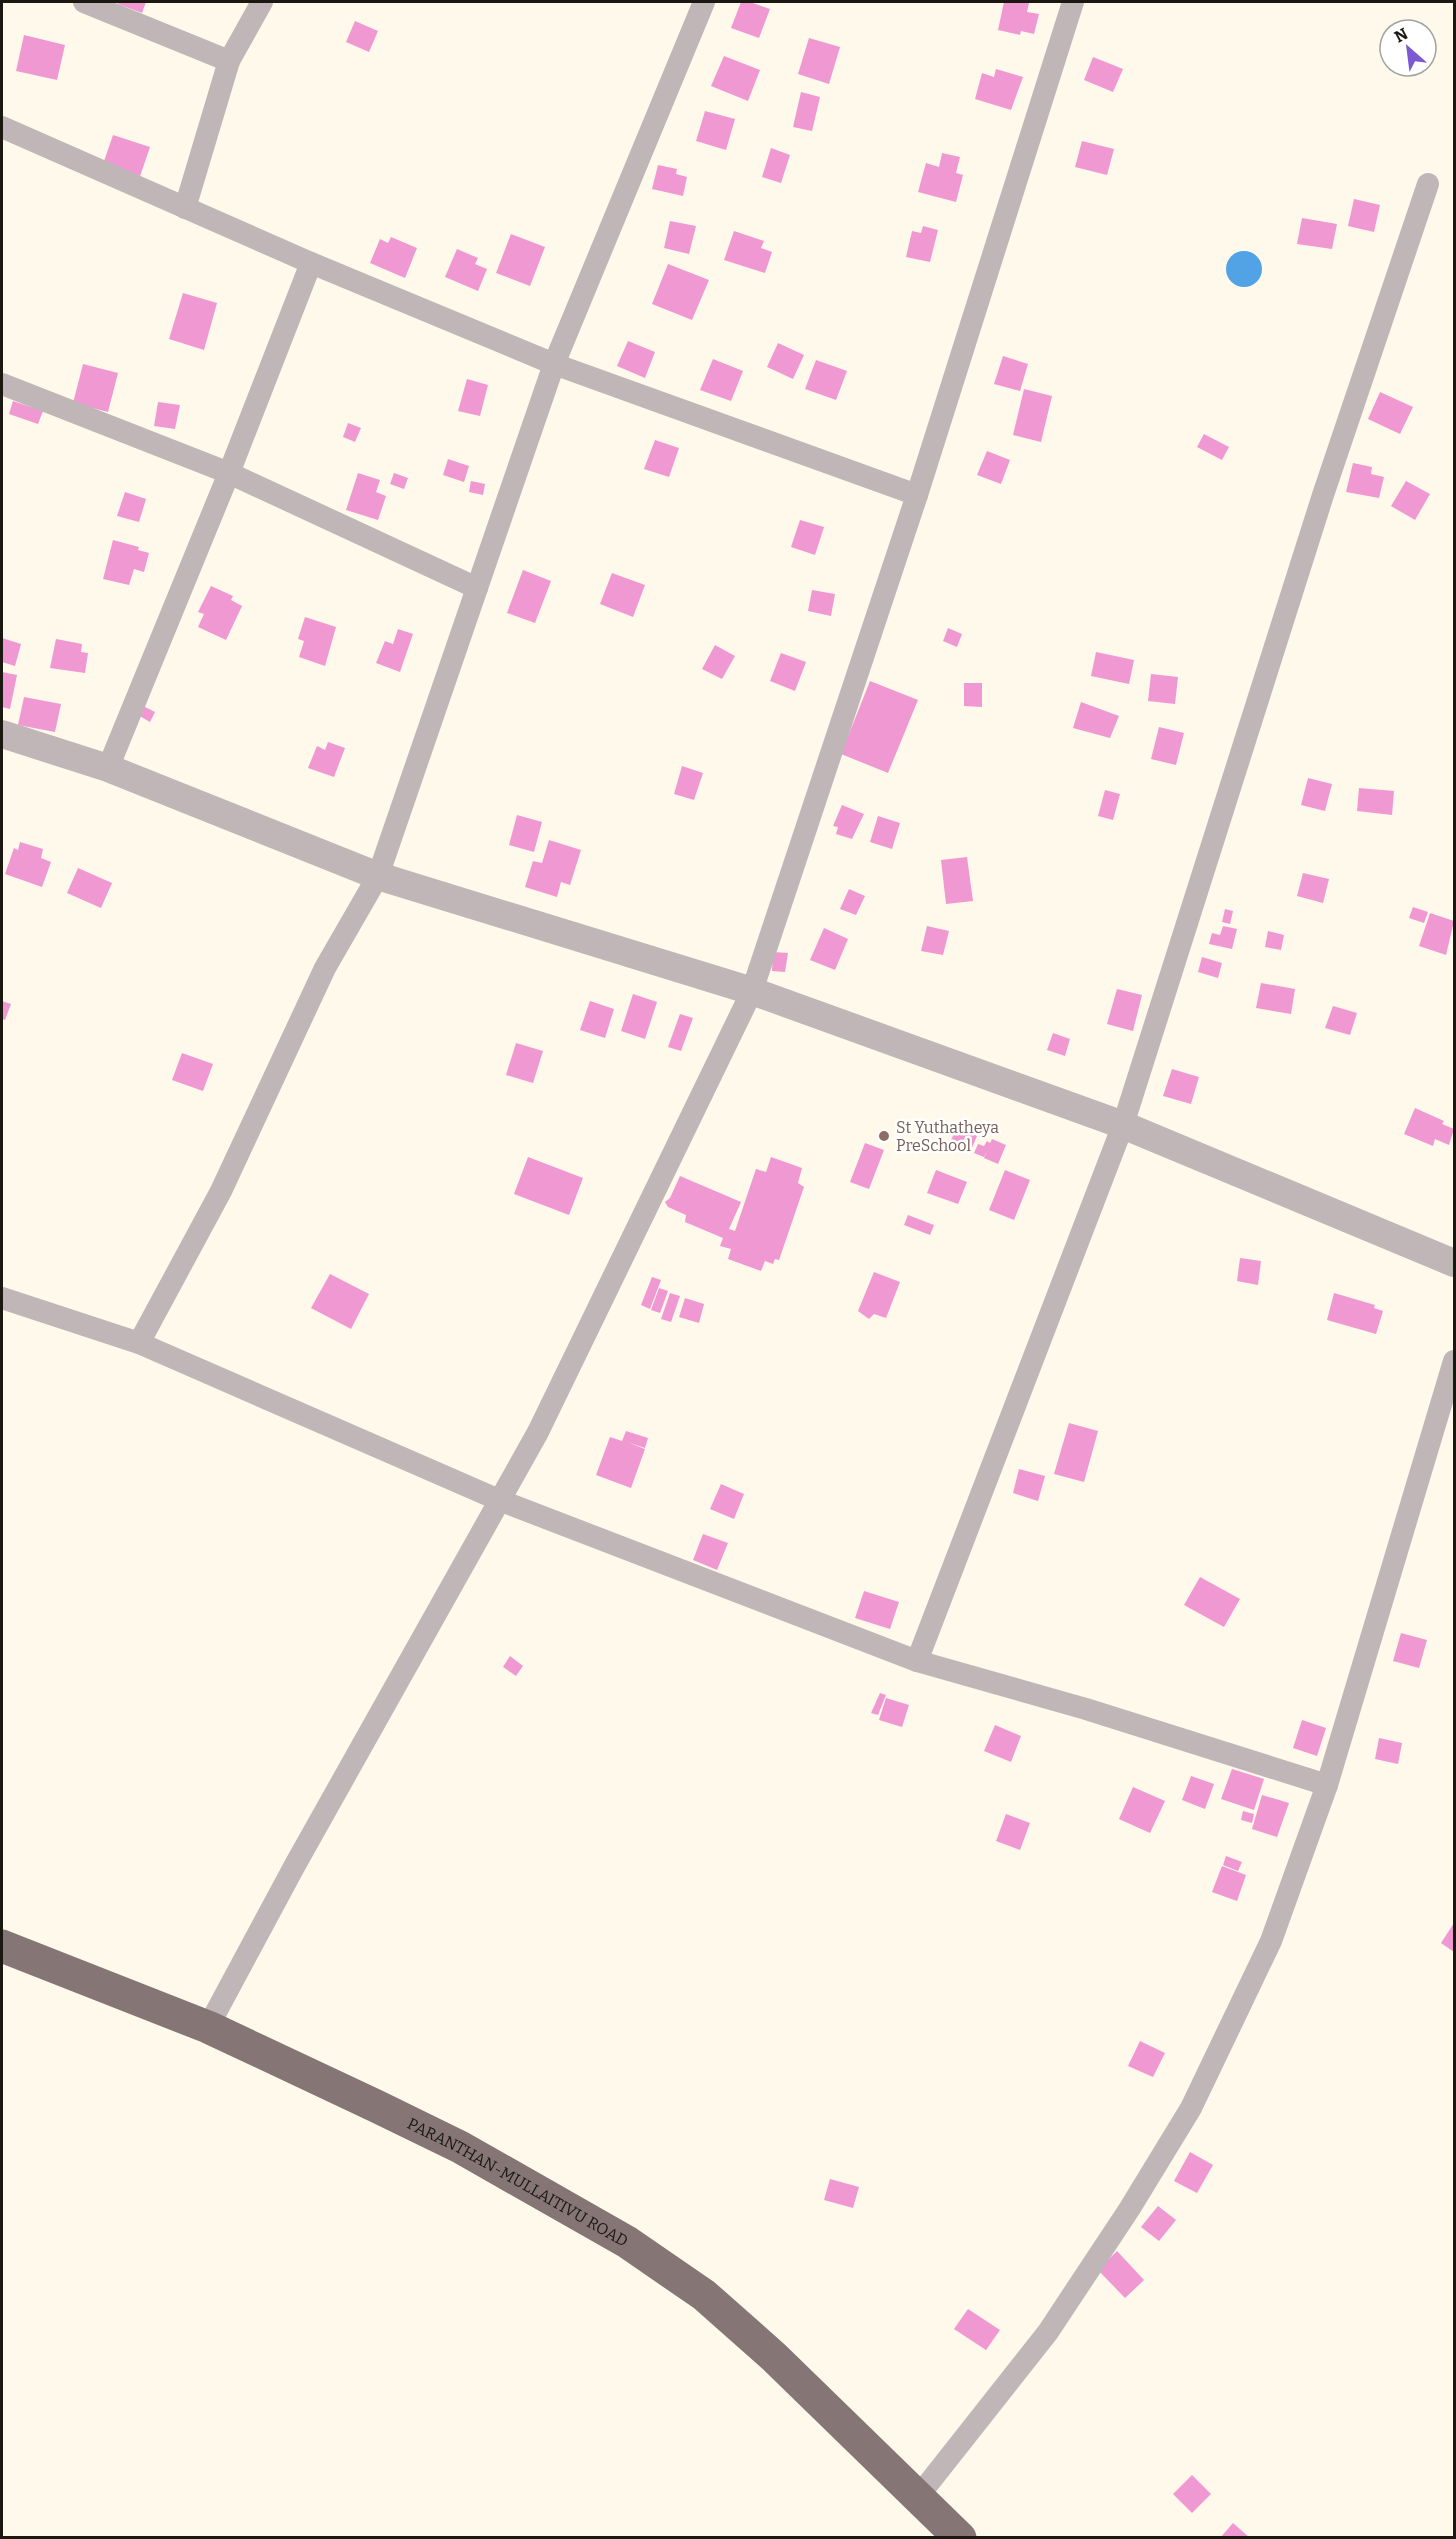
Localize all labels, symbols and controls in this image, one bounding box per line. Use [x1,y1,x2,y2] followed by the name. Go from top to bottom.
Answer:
[1378,18,1438,78] north arrow
[1391,24,1411,46] text: N
[896,1118,999,1155] place label: St Yuthatheya PreSchool
[877,1129,891,1143] marker: St Yuthatheya PreSchool
[404,2114,631,2251] street label: PARANTHAN-MULLAITIVU ROAD

